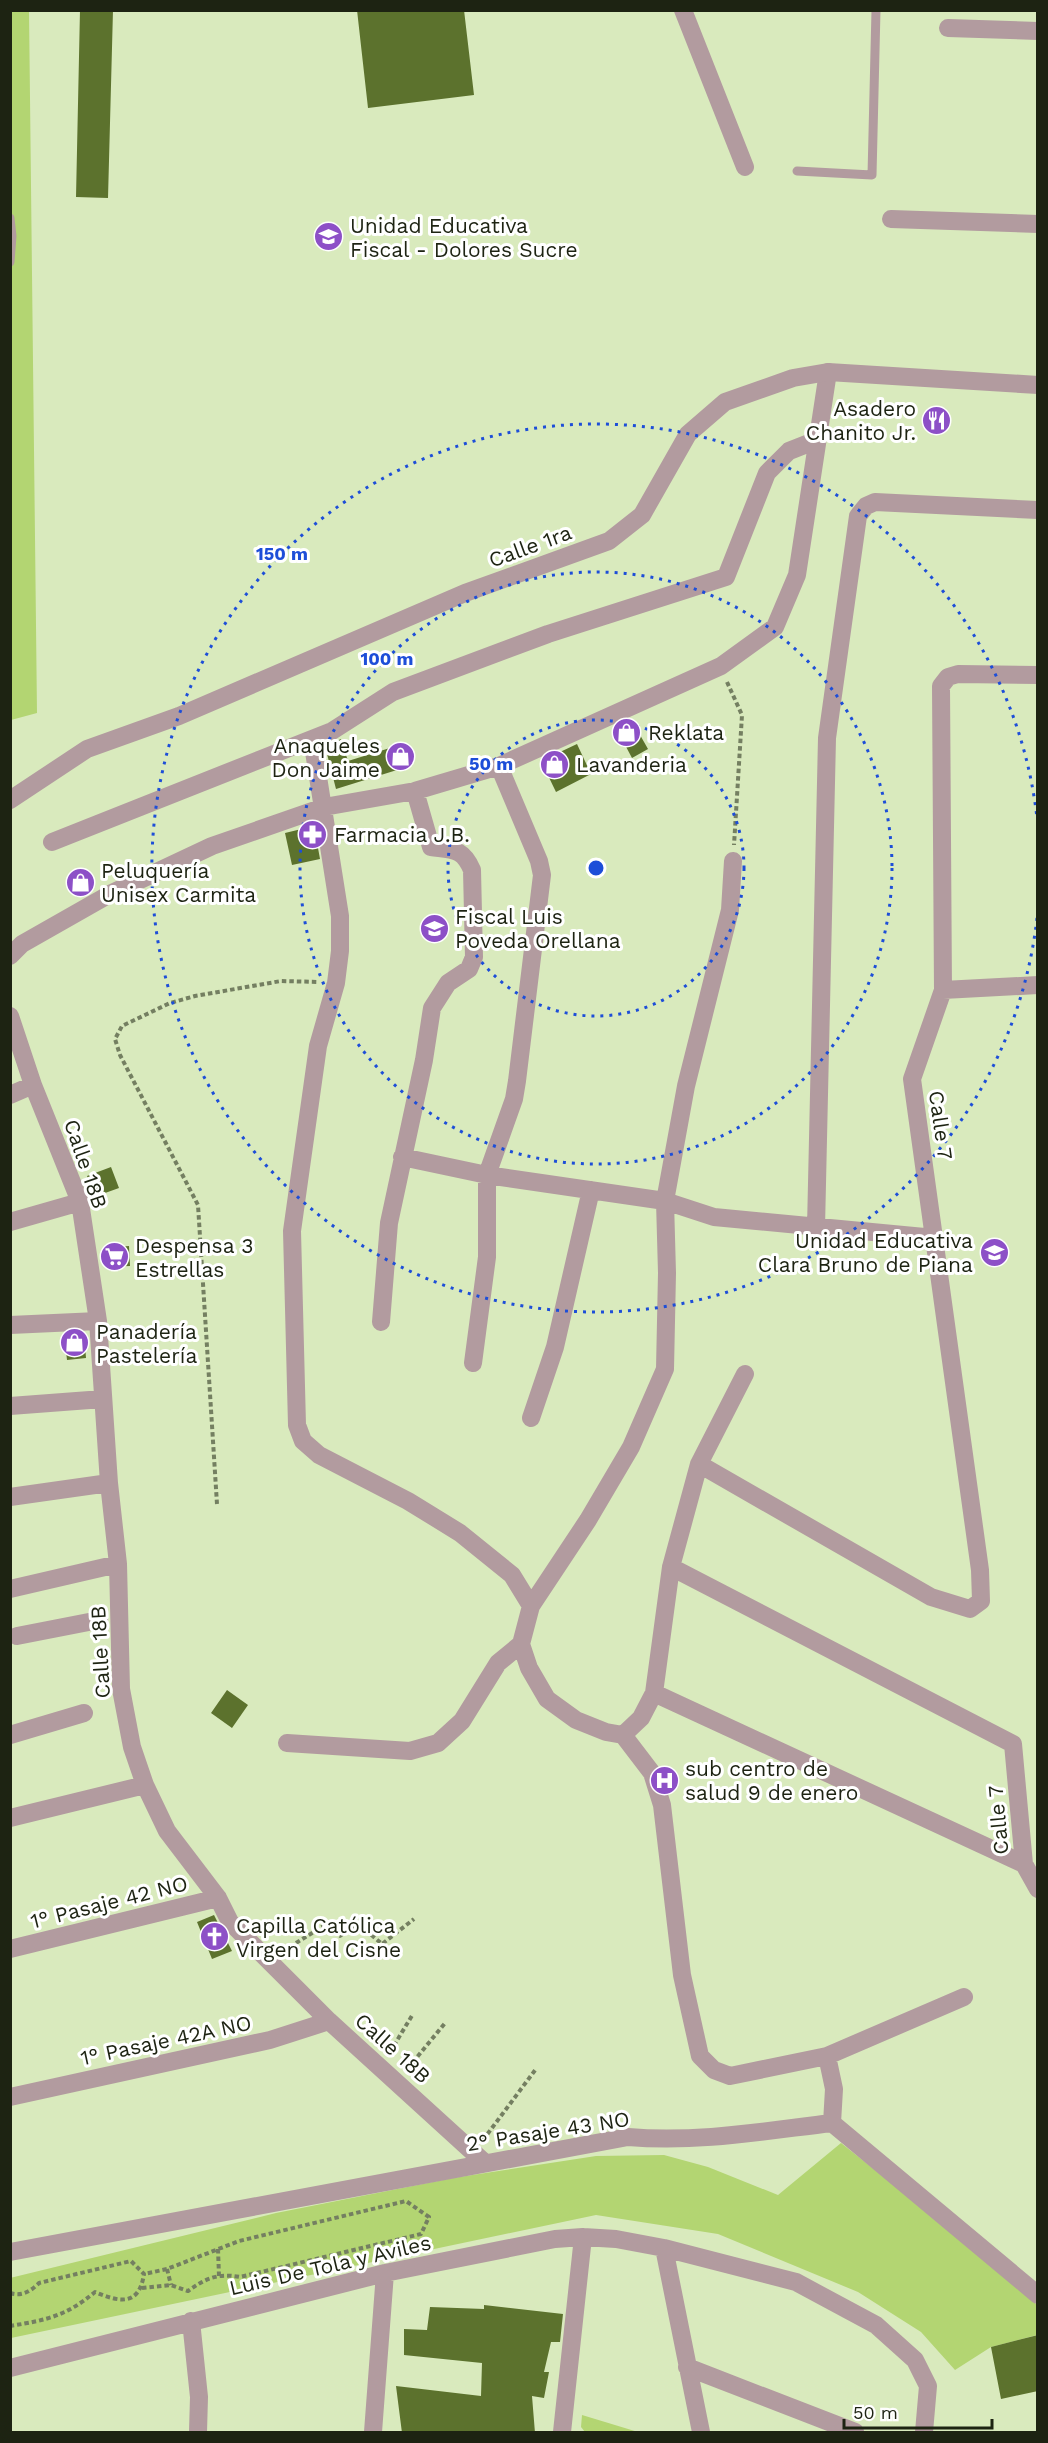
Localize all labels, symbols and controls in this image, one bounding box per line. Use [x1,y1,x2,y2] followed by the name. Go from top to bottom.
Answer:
[350,213,578,262] place label: Unidad Educativa Fiscal - Dolores Sucre
[313,221,345,253] school or university icon: Unidad Educativa Fiscal - Dolores Sucre
[806,396,916,445] place label: Asadero Chanito Jr.
[921,404,953,436] restaurant icon: Asadero Chanito Jr.
[485,519,575,573] street label: Calle 1ra
[256,543,308,564] text: 150 m
[360,648,414,669] text: 100 m
[611,716,643,748] shop icon: Reklata
[648,720,724,745] place label: Reklata
[271,733,380,782] place label: Anaqueles Don Jaime
[385,741,417,773] shop icon: Anaqueles Don Jaime
[539,748,571,780] shop icon: Lavanderia
[576,752,687,777] place label: Lavanderia
[469,753,513,774] text: 50 m
[297,818,329,850] pharmacy icon: Farmacia J.B.
[334,822,470,847] place label: Farmacia J.B.
[101,858,256,907] place label: Peluquería Unisex Carmita
[586,858,606,878] centre of rings
[64,866,96,898] shop icon: Peluquería Unisex Carmita
[455,904,621,953] place label: Fiscal Luis Poveda Orellana
[418,912,450,944] school or university icon: Fiscal Luis Poveda Orellana
[924,1089,958,1161] street label: Calle 7
[59,1116,113,1212] street label: Calle 18B
[758,1228,973,1277] place label: Unidad Educativa Clara Bruno de Piana
[135,1233,253,1282] place label: Despensa 3 Estrellas
[978,1236,1010,1268] school or university icon: Unidad Educativa Clara Bruno de Piana
[98,1241,130,1273] supermarket icon: Despensa 3 Estrellas
[96,1319,197,1368] place label: Panadería Pastelería
[59,1327,91,1359] shop icon: Panadería Pastelería
[85,1605,115,1699] street label: Calle 18B
[685,1756,858,1805] place label: sub centro de salud 9 de enero
[648,1764,680,1796] hospital icon: sub centro de salud 9 de enero
[983,1784,1013,1856] street label: Calle 7
[28,1870,190,1934] street label: 1° Pasaje 42 NO
[236,1913,401,1962] place label: Capilla Católica Virgen del Cisne
[199,1921,231,1953] church icon: Capilla Católica Virgen del Cisne
[350,2008,436,2088] street label: Calle 18B
[78,2010,254,2070] street label: 1° Pasaje 42A NO
[465,2106,631,2156] street label: 2° Pasaje 43 NO
[227,2230,433,2300] street label: Luis De Tola y Aviles
[844,2392,992,2430] scale bar
[853,2402,898,2423] text: 50 m

